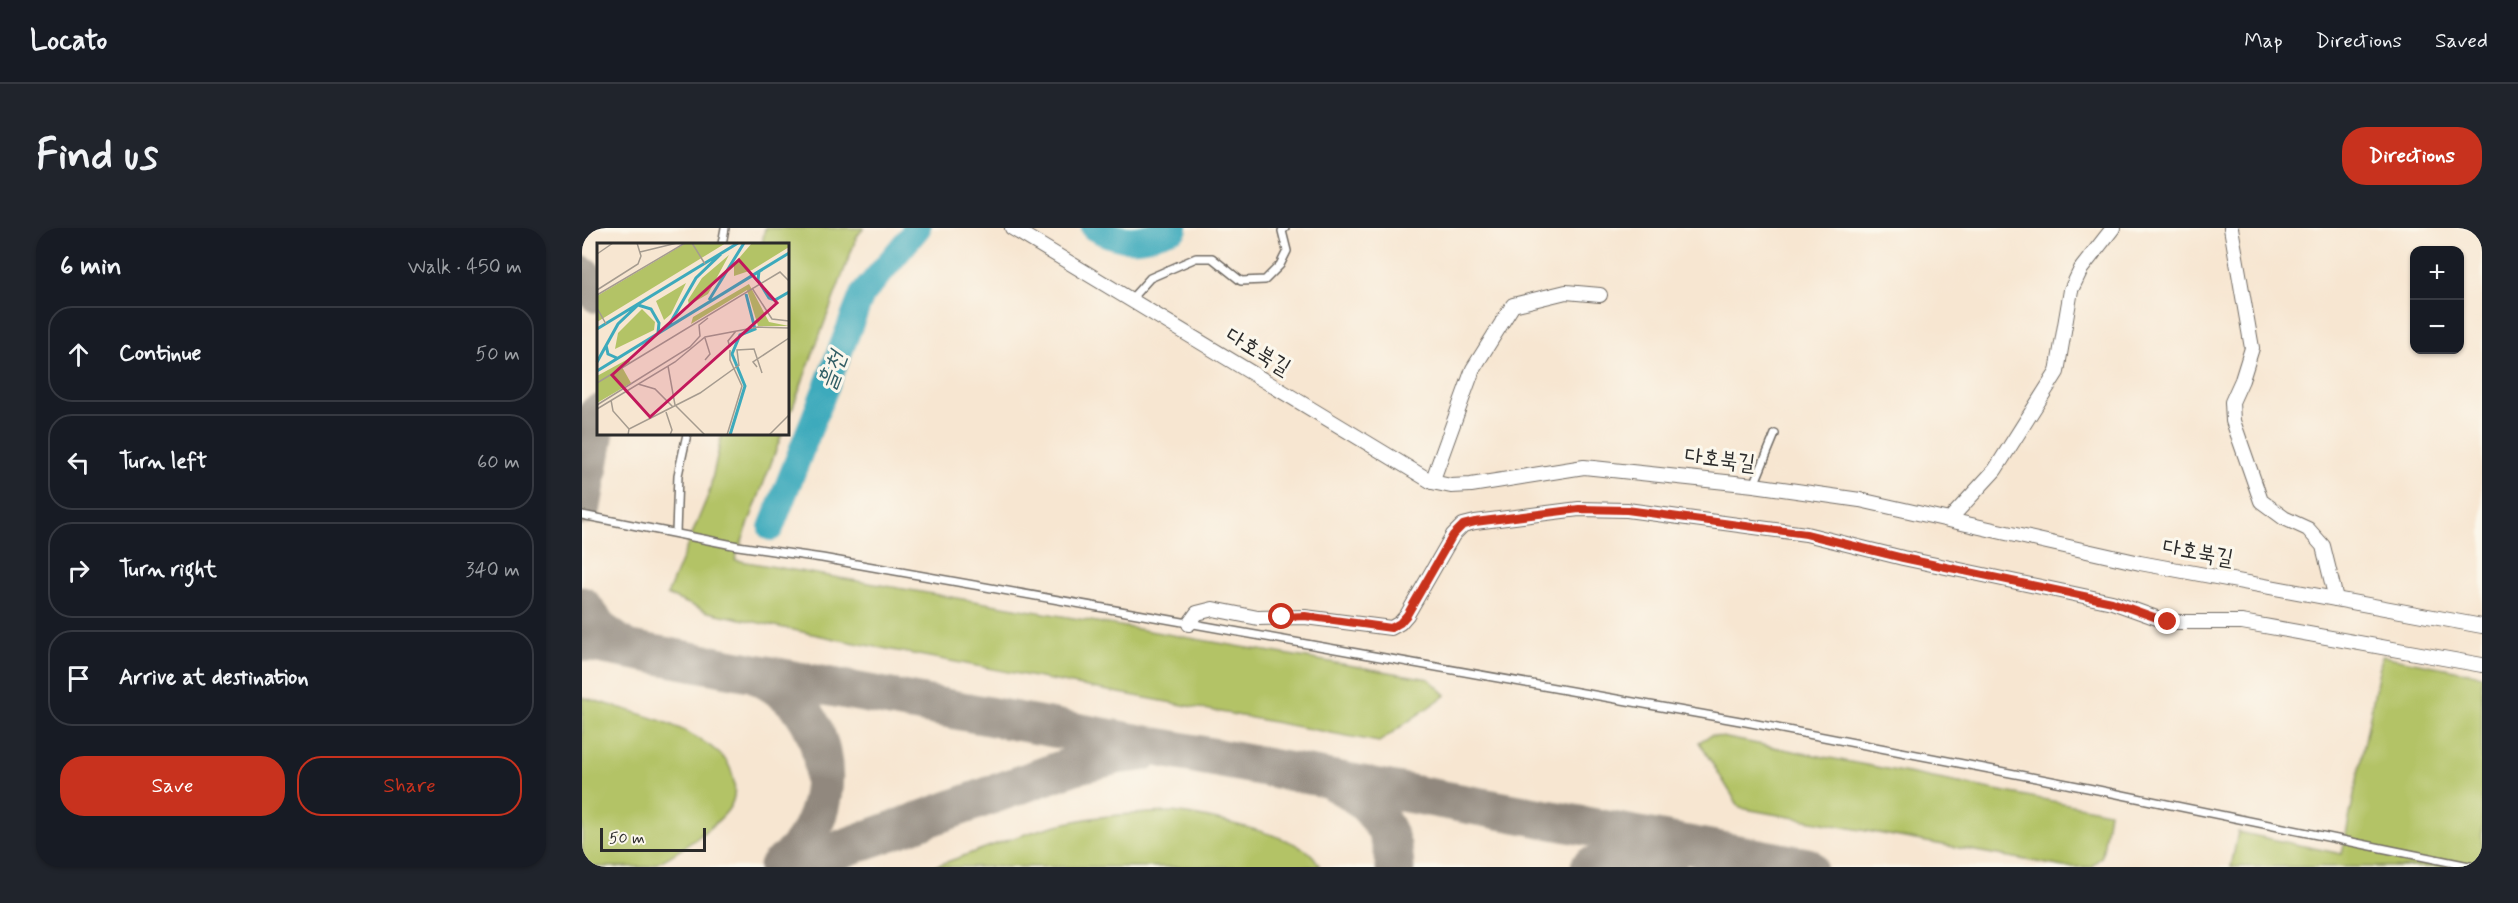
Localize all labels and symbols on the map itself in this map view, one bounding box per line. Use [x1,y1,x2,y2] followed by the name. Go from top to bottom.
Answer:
[597,243,789,435] inset map
[1220,322,1296,382] street label: 다호북길
[812,345,855,395] water label: 흘천
[1683,442,1757,478] street label: 다호북길
[2161,533,2236,573] street label: 다호북길
[1268,603,1294,629] route start
[2154,608,2180,634] route end
[600,825,706,852] scale bar

